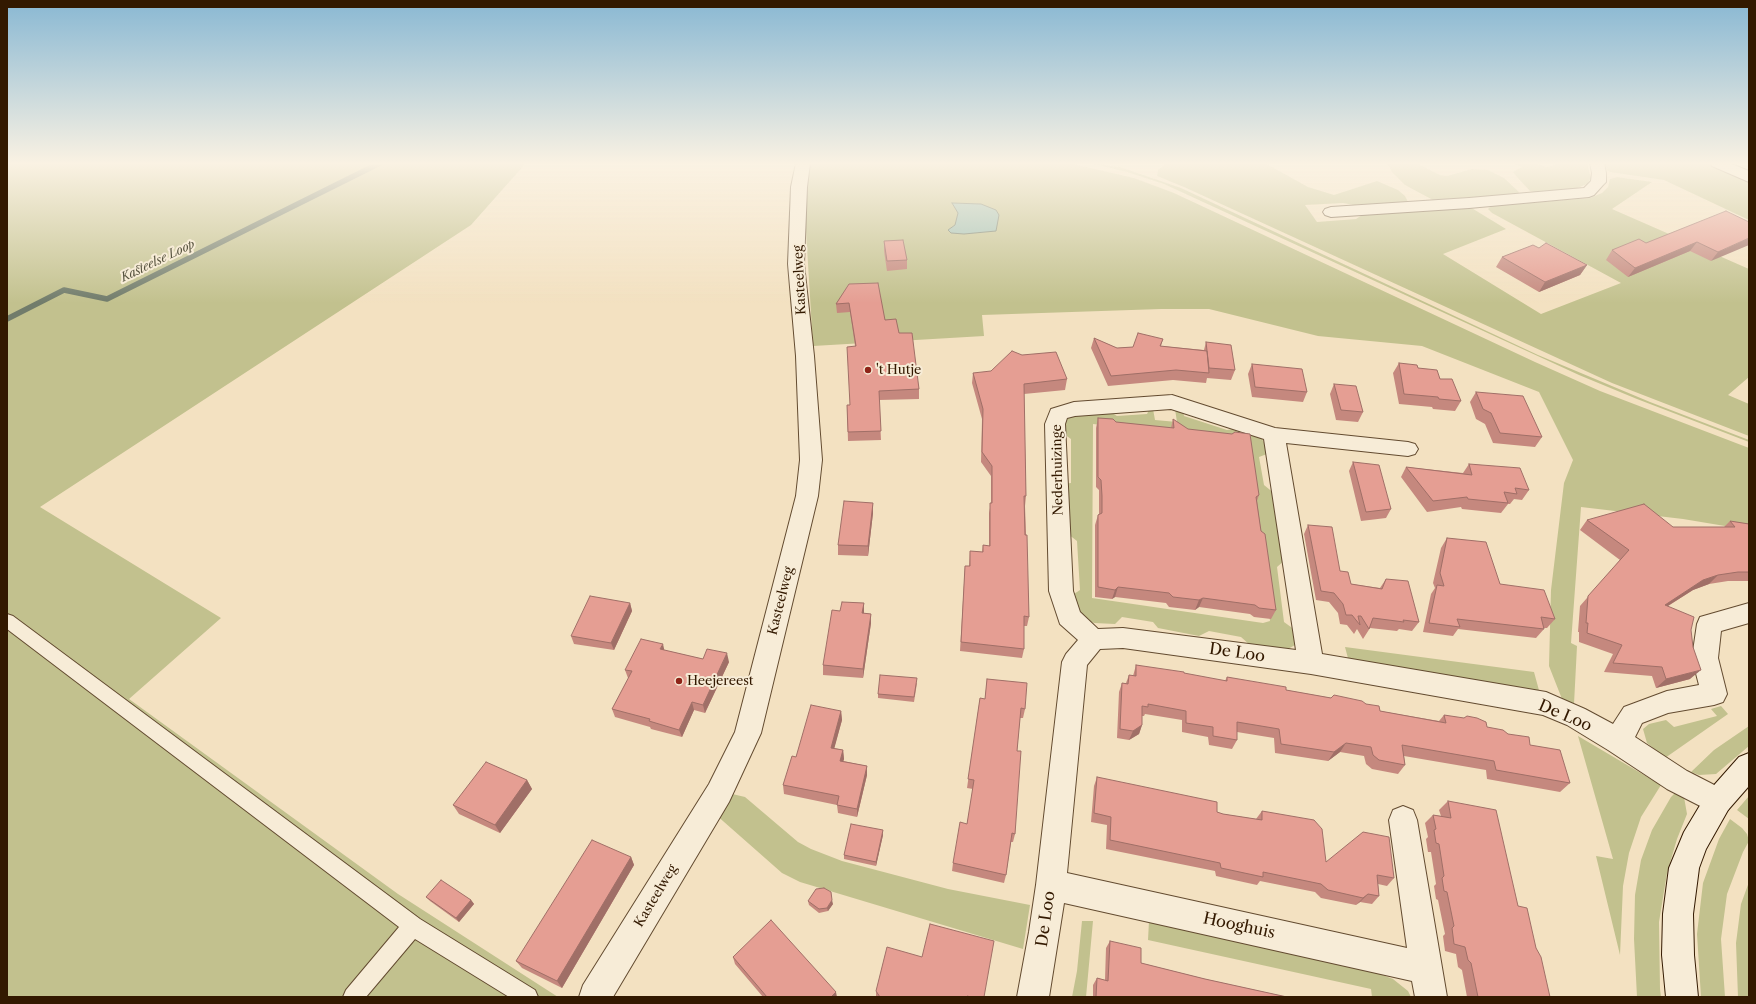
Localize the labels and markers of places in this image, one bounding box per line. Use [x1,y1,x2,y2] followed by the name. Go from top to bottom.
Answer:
[876,362,921,378] place label: 't Hutje
[863,365,873,375] marker: 't Hutje
[687,673,753,689] place label: Heejereest
[674,676,684,686] marker: Heejereest

